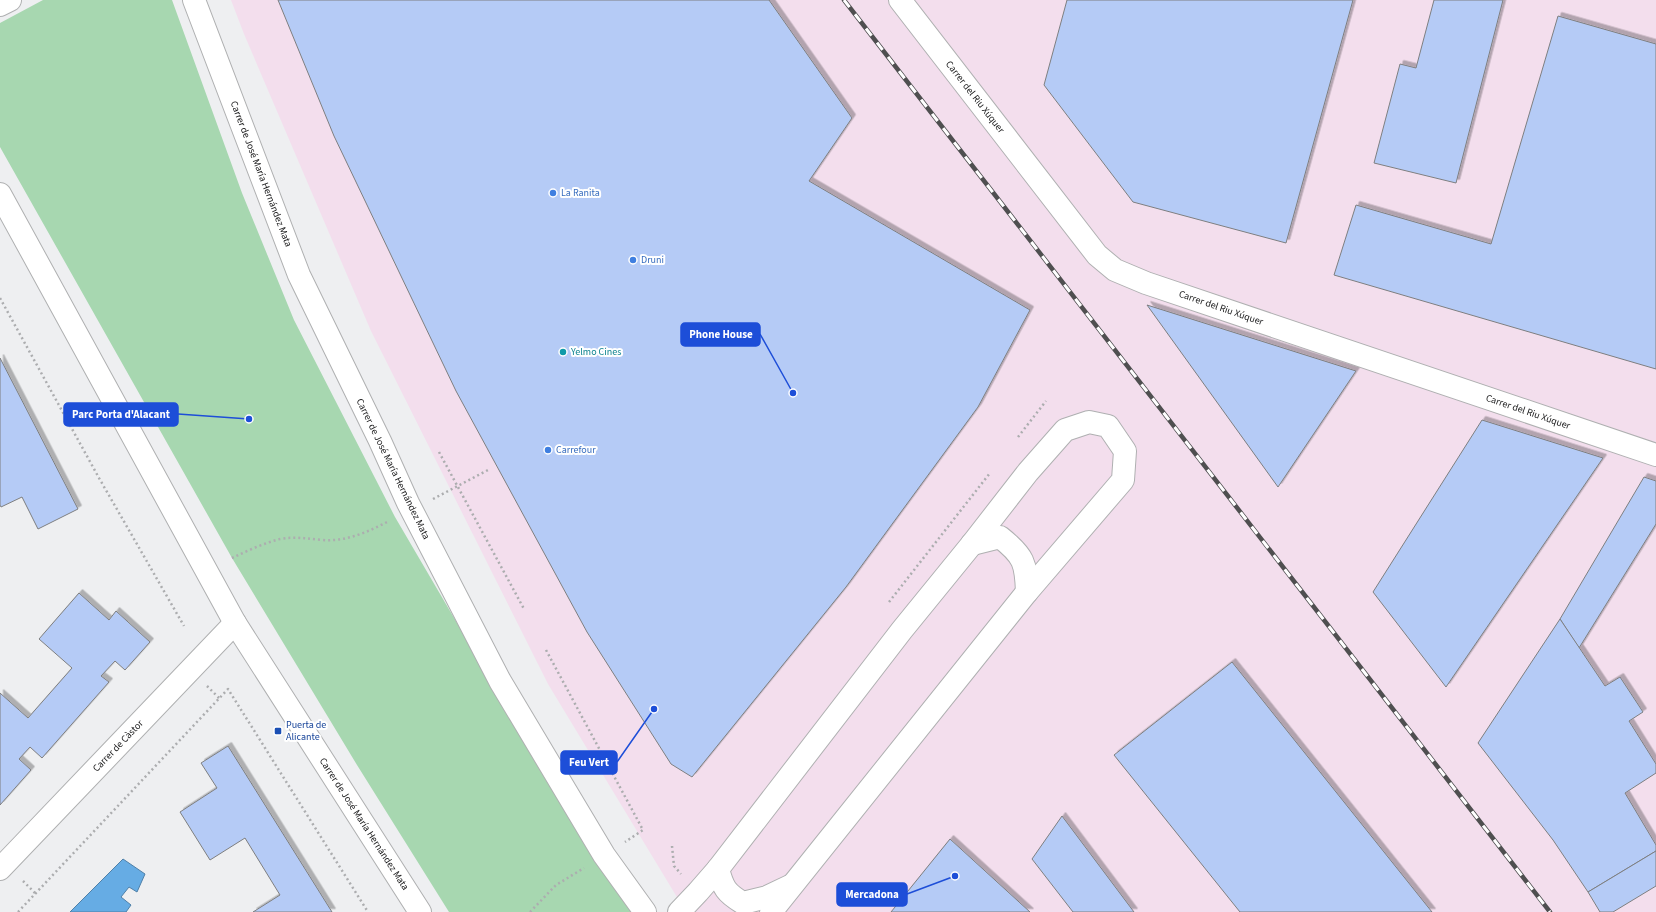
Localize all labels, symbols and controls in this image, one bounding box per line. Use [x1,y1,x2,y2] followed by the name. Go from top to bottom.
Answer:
[942,58,1008,137] street label: Carrer del Riu Xúquer
[227,99,295,249] street label: Carrer de José María Hernández Mata
[561,186,600,200] place label: La Ranita
[548,188,558,198] marker: La Ranita
[641,253,664,267] place label: Druni
[628,255,638,265] marker: Druni
[1177,287,1266,329] street label: Carrer del Riu Xúquer
[681,323,760,346] callout: Phone House
[689,327,753,342] text: Phone House
[570,345,621,359] place label: Yelmo Cines
[558,347,568,357] marker: Yelmo Cines
[1484,391,1573,433] street label: Carrer del Riu Xúquer
[353,396,433,542] street label: Carrer de José María Hernández Mata
[64,403,178,426] callout: Parc Porta d'Alacant
[72,407,171,422] text: Parc Porta d'Alacant
[556,443,596,457] place label: Carrefour
[543,445,553,455] marker: Carrefour
[90,717,147,775] street label: Carrer de Càstor
[286,718,326,744] place label: Puerta de Alicante
[273,726,283,736] marker: Puerta de Alicante
[561,751,617,774] callout: Feu Vert
[316,755,412,893] street label: Carrer de José María Hernández Mata
[569,755,610,770] text: Feu Vert
[837,883,907,906] callout: Mercadona
[845,887,899,902] text: Mercadona

